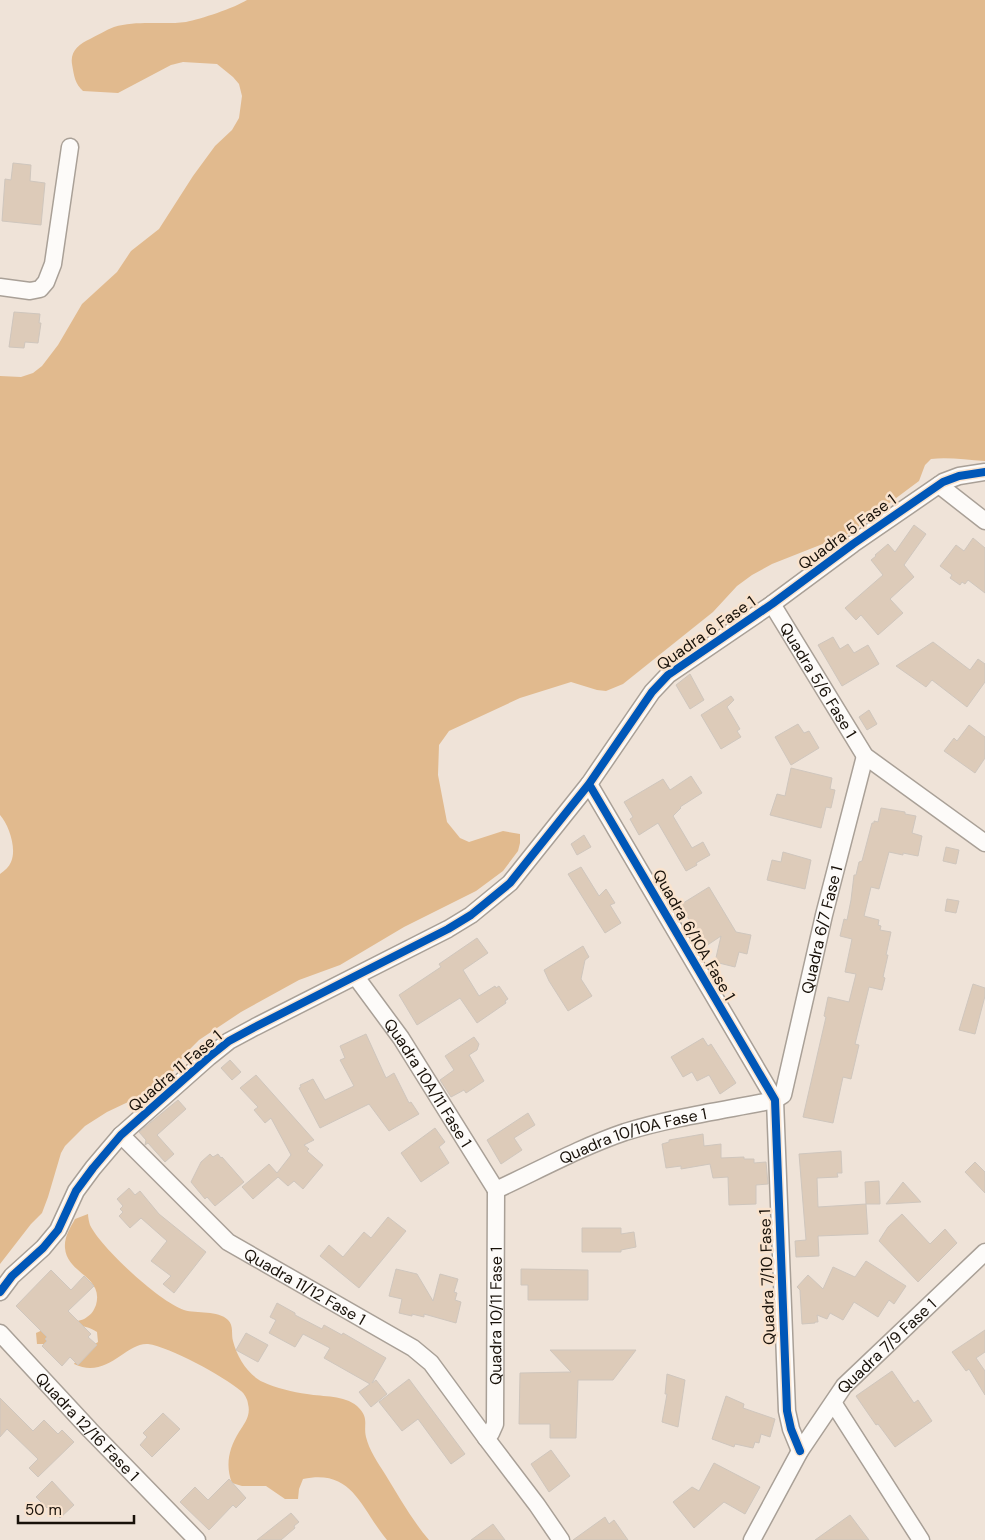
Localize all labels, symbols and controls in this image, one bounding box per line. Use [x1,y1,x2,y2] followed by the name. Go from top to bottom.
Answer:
[794,489,900,575] street label: Quadra 5 Fase 1
[652,591,760,675] street label: Quadra 6 Fase 1
[775,618,862,742] street label: Quadra 5/6 Fase 1
[796,864,847,996] street label: Quadra 6/7 Fase 1
[648,866,740,1004] street label: Quadra 6/10A Fase 1
[379,1014,477,1151] street label: Quadra 10A/11 Fase 1
[124,1026,226,1116] street label: Quadra 11 Fase 1
[555,1103,708,1169] street label: Quadra 10/10A Fase 1
[754,1209,780,1345] street label: Quadra 7/10 Fase 1
[240,1243,370,1329] street label: Quadra 11/12 Fase 1
[485,1247,506,1385] street label: Quadra 10/11 Fase 1
[832,1294,941,1397] street label: Quadra 7/9 Fase 1
[31,1368,144,1485] street label: Quadra 12/16 Fase 1
[18,1492,134,1524] scale bar
[25,1500,62,1520] text: 50 m

